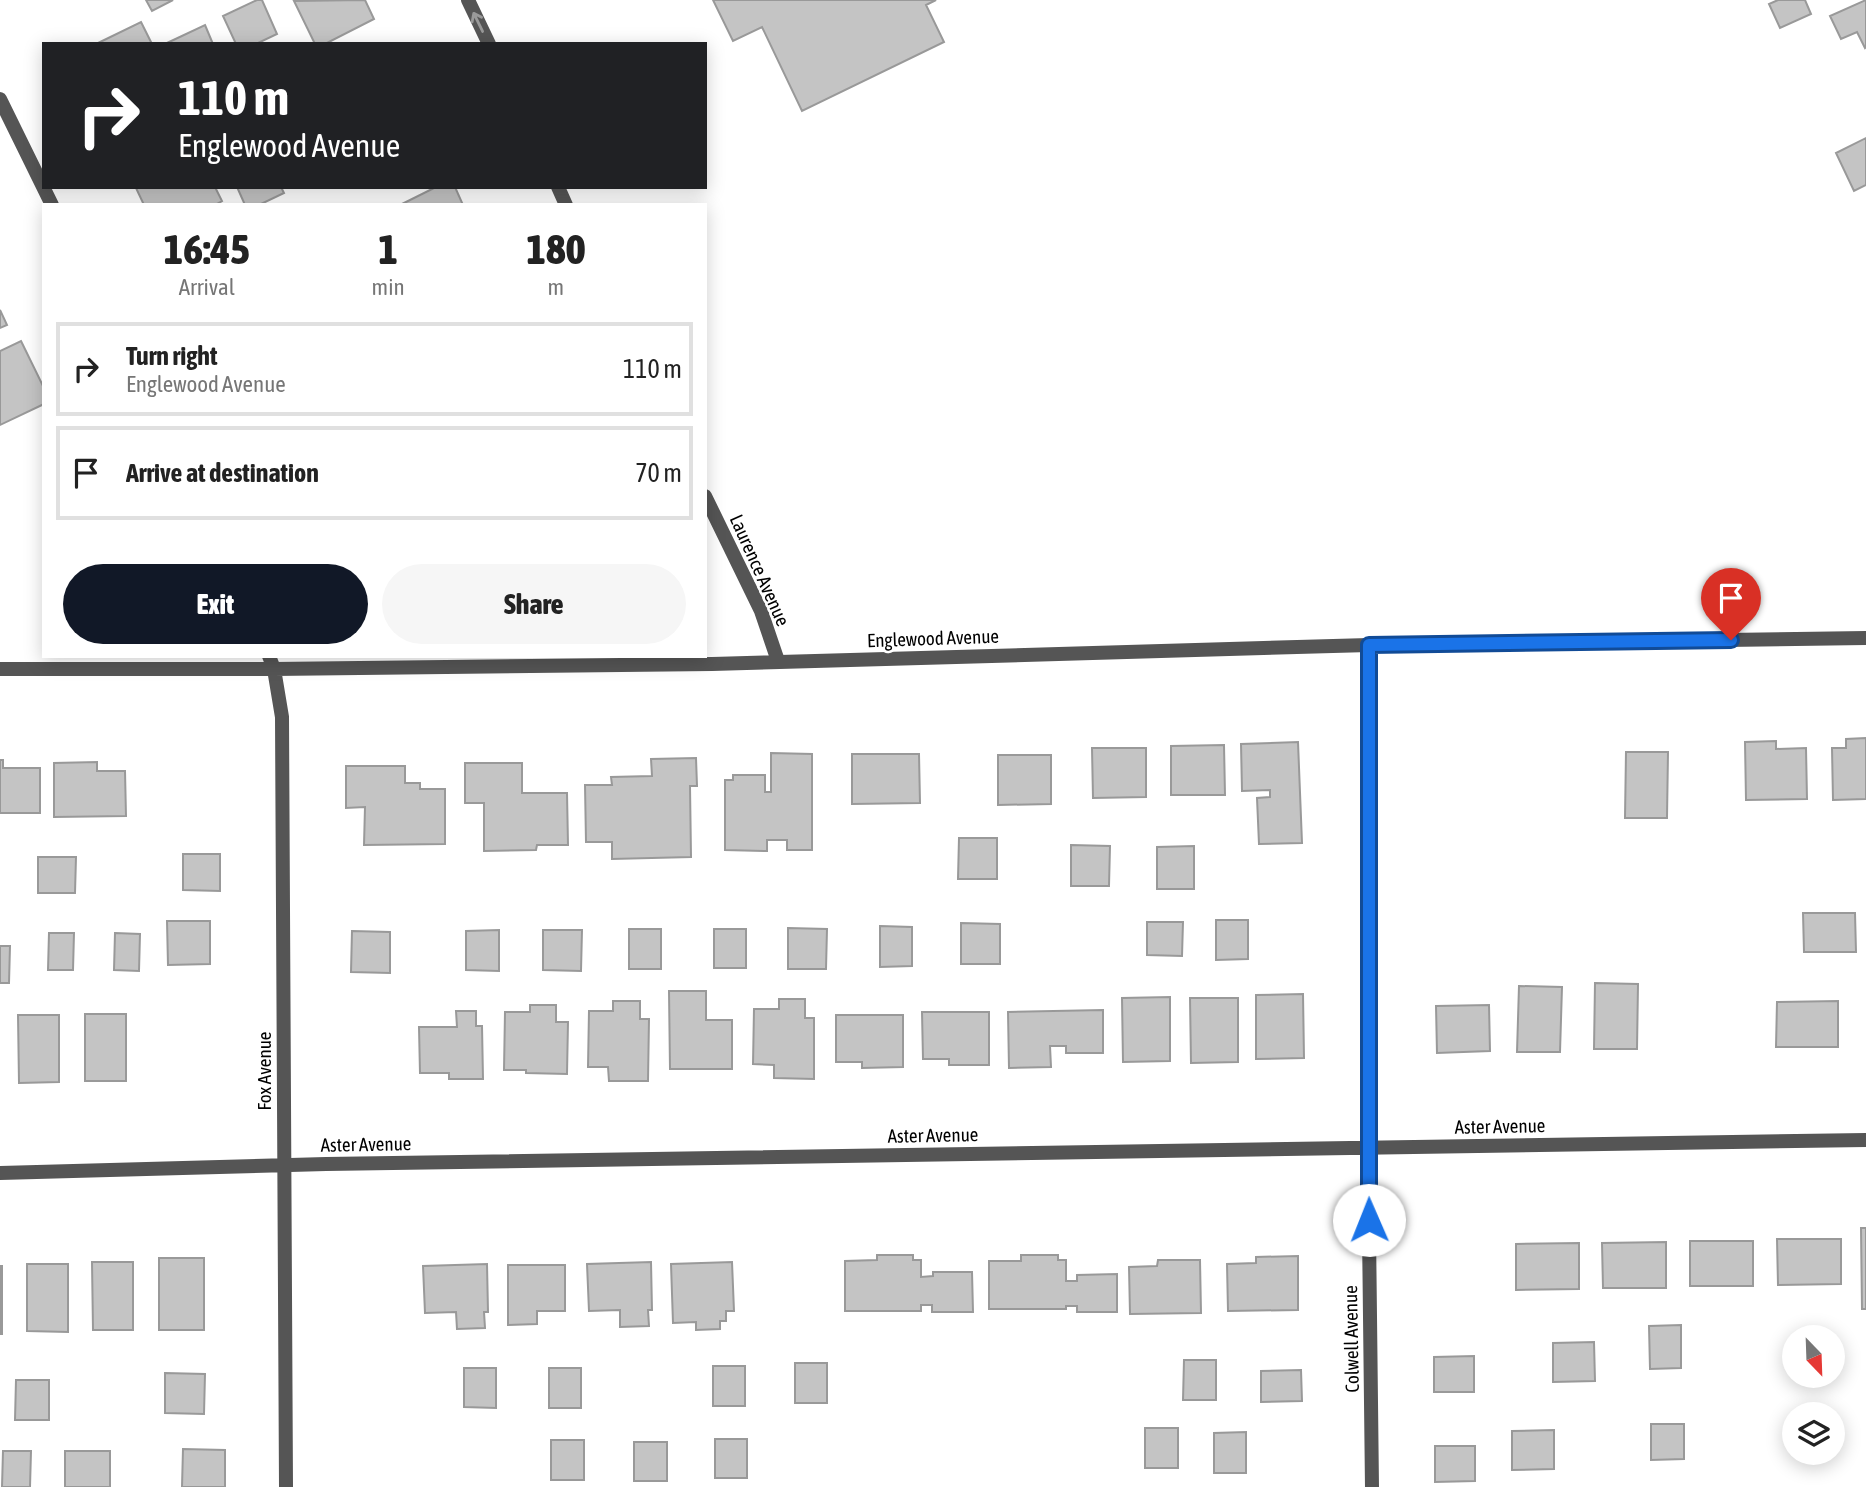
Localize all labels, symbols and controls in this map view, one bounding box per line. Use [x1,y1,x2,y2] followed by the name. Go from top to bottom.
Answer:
[471,12,485,33] one-way arrow
[178,69,289,125] text: 110 m
[63,70,154,161] icon: right
[178,127,400,164] text: Englewood Avenue
[164,225,250,273] text: 16:45
[378,225,398,273] text: 1
[526,225,585,273] text: 180
[179,274,235,300] text: Arrival
[372,274,405,300] text: min
[548,274,564,300] text: m
[126,341,217,371] text: Turn right
[67,350,105,388] icon: right
[623,354,682,384] text: 110 m
[126,371,286,397] text: Englewood Avenue
[67,454,105,492] icon: arrive
[126,458,319,488] text: Arrive at destination
[635,458,682,488] text: 70 m
[726,511,794,629] street label: Laurence Avenue
[63,564,368,644] button: Exit
[382,564,686,644] button: Share
[1701,568,1761,640] pin
[1712,579,1750,617] icon: arrive
[867,625,999,651] street label: Englewood Avenue
[253,1032,275,1110] street label: Fox Avenue
[1454,1114,1546,1138] street label: Aster Avenue
[887,1123,979,1147] street label: Aster Avenue
[320,1132,412,1156] street label: Aster Avenue
[1332,1183,1406,1257] position arrow
[1339,1285,1363,1393] street label: Colwell Avenue
[1782,1325,1844,1388] north arrow
[1782,1325,1845,1465] map controls
[1782,1402,1845,1465] button: layers

